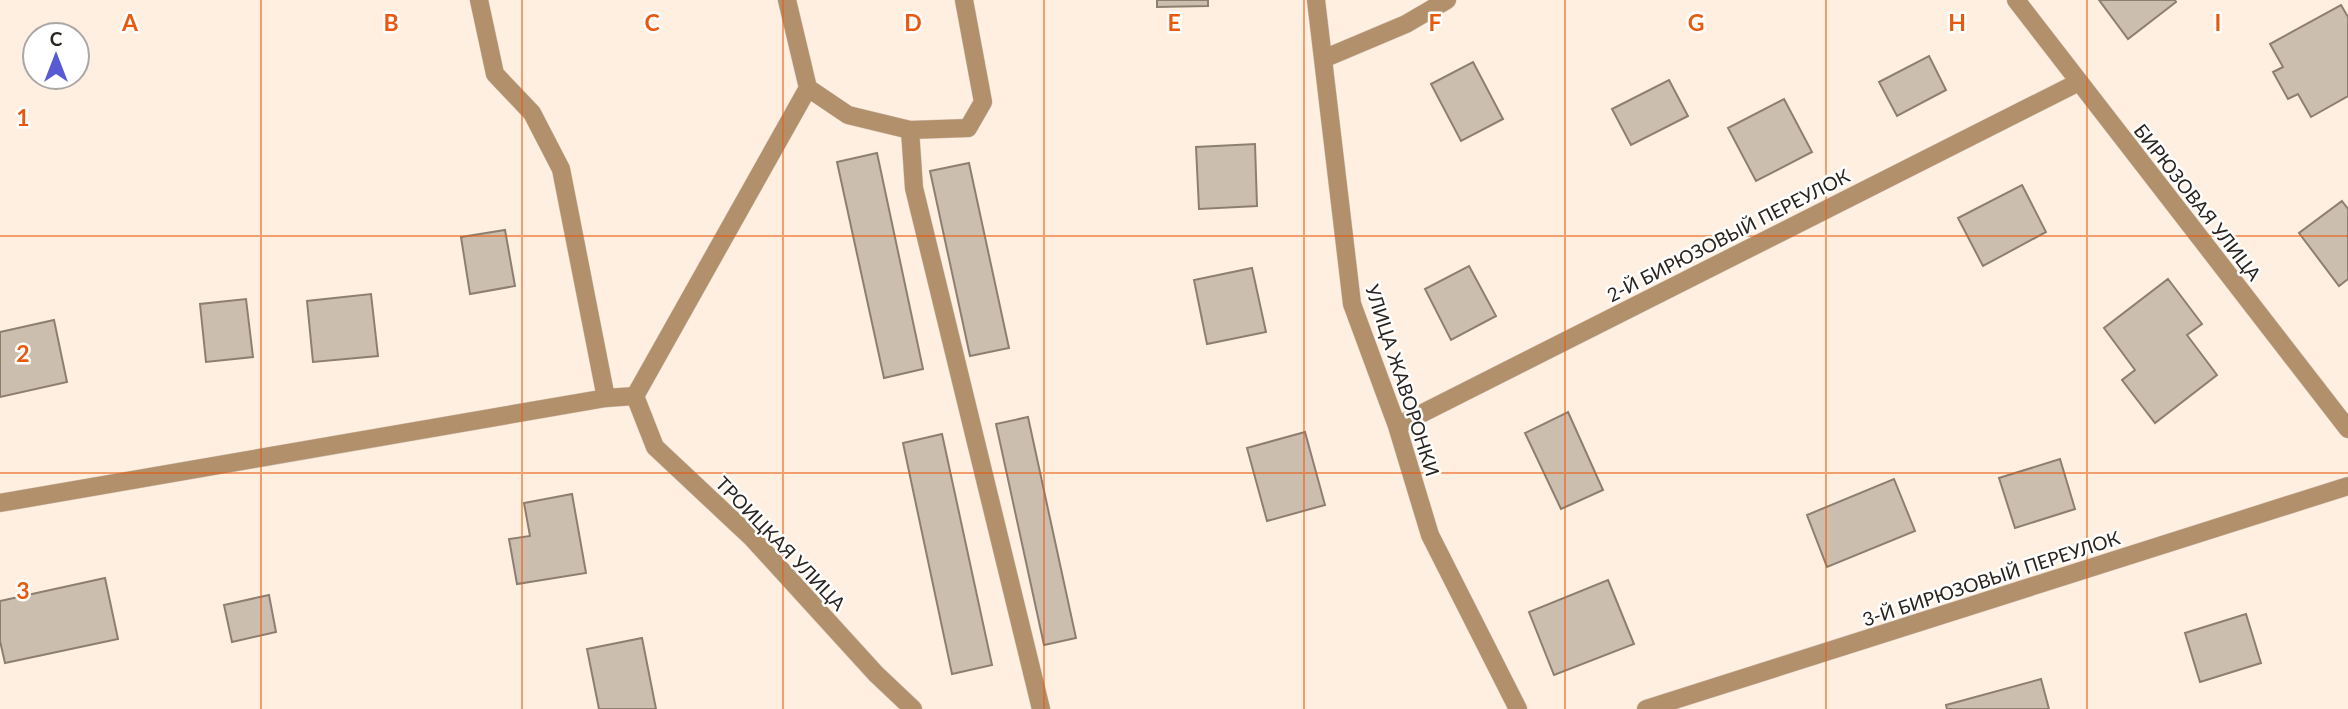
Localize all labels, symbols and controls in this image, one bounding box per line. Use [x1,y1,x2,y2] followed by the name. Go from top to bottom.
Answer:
[121,8,139,36] text: A
[383,8,399,36] text: B
[644,8,660,36] text: C
[904,8,922,36] text: D
[1167,8,1181,36] text: E
[1428,8,1442,36] text: F
[1688,8,1704,36] text: G
[1948,8,1966,36] text: H
[2215,8,2221,36] text: I
[21,21,91,91] north arrow
[50,27,63,50] text: С
[16,103,30,131] text: 1
[2130,119,2266,285] street label: БИРЮЗОВАЯ УЛИЦА
[1603,163,1853,306] street label: 2-Й БИРЮЗОВЫЙ ПЕРЕУЛОК
[1361,281,1445,479] street label: УЛИЦА ЖАВОРОНКИ
[16,339,30,367] text: 2
[711,471,851,615] street label: ТРОИЦКАЯ УЛИЦА
[1859,525,2123,631] street label: 3-Й БИРЮЗОВЫЙ ПЕРЕУЛОК
[16,576,30,604] text: 3

